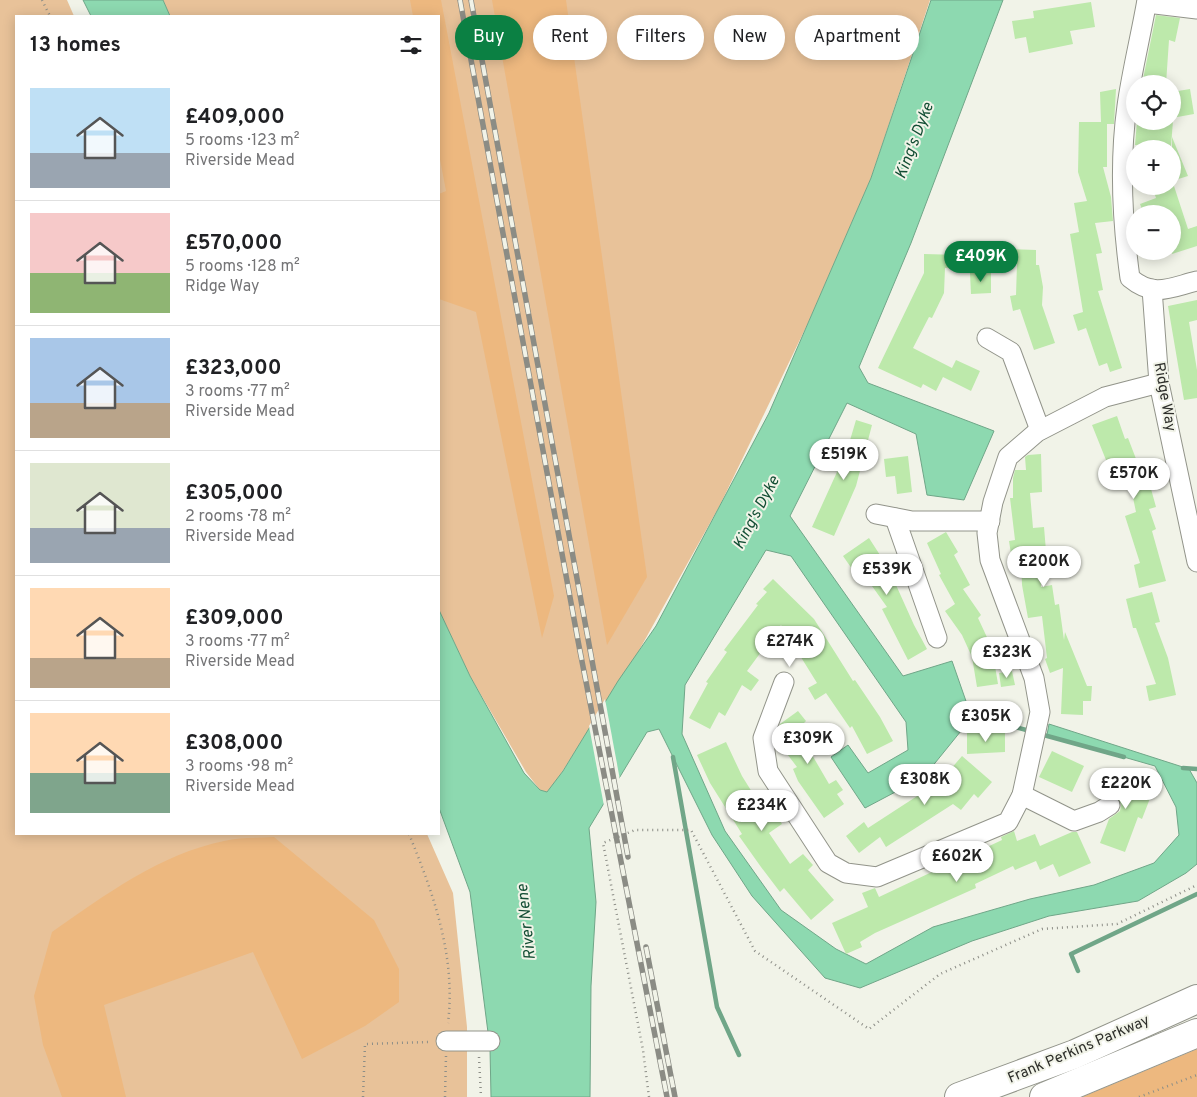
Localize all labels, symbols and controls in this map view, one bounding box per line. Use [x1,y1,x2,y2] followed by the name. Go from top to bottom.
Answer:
[455,15,523,60] chip: Buy
[533,15,607,60] chip: Rent
[617,15,704,60] chip: Filters
[714,15,785,60] chip: New
[795,15,919,60] chip: Apartment
[397,31,425,59] icon: filters
[30,32,121,59] text: 13 homes
[1126,75,1181,260] map controls
[1126,75,1181,130] button: locate
[891,99,939,182] water label: King's Dyke
[185,104,285,131] text: £409,000
[70,108,130,168] icon: home
[185,131,300,151] text: 5 rooms · 123 m²
[1126,140,1181,195] button: +
[185,151,295,171] text: Riverside Mead
[1126,205,1181,260] button: −
[185,230,282,257] text: £570,000
[70,233,130,293] icon: home
[946,240,1016,283] pin: £409K
[955,247,1007,267] text: £409K
[185,257,300,277] text: 5 rooms · 128 m²
[185,277,260,297] text: Ridge Way
[185,355,282,382] text: £323,000
[70,358,130,418] icon: home
[1149,361,1179,433] street label: Ridge Way
[185,382,290,402] text: 3 rooms · 77 m²
[185,402,295,422] text: Riverside Mead
[809,438,879,481] pin: £519K
[821,445,868,465] text: £519K
[1099,458,1169,500] pin: £570K
[1109,464,1159,484] text: £570K
[729,472,785,553] water label: King's Dyke
[185,480,283,507] text: £305,000
[70,483,130,543] icon: home
[185,507,291,527] text: 2 rooms · 78 m²
[185,527,295,547] text: Riverside Mead
[1009,546,1079,588] pin: £200K
[1018,552,1070,572] text: £200K
[852,554,922,596] pin: £539K
[862,560,912,580] text: £539K
[185,605,283,632] text: £309,000
[70,608,130,668] icon: home
[755,626,825,668] pin: £274K
[185,632,290,652] text: 3 rooms · 77 m²
[766,632,814,652] text: £274K
[972,636,1042,679] pin: £323K
[982,643,1032,663] text: £323K
[185,652,295,672] text: Riverside Mead
[951,700,1021,743] pin: £305K
[961,707,1011,727] text: £305K
[773,722,843,765] pin: £309K
[783,729,833,749] text: £309K
[185,730,283,757] text: £308,000
[70,733,130,793] icon: home
[185,757,293,777] text: 3 rooms · 98 m²
[890,764,960,806] pin: £308K
[1091,768,1161,810] pin: £220K
[900,770,950,790] text: £308K
[1100,774,1152,794] text: £220K
[185,777,295,797] text: Riverside Mead
[727,790,797,832] pin: £234K
[737,796,787,816] text: £234K
[922,840,992,883] pin: £602K
[931,847,983,867] text: £602K
[513,882,541,961] water label: River Nene
[1005,1011,1153,1088] street label: Frank Perkins Parkway

